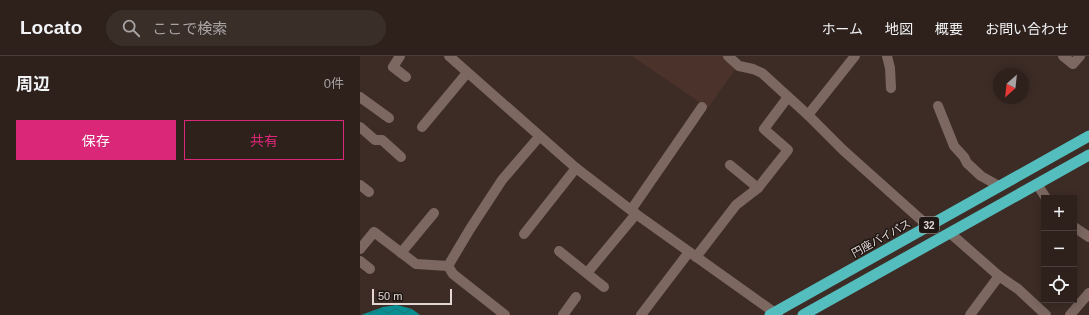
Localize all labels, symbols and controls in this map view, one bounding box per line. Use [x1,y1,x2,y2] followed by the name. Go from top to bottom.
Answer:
[106,10,386,46] search box
[20,17,82,38] text: Locato
[120,17,142,39] icon: search
[152,20,227,37] text: ここで検索
[821,21,863,37] text: ホーム
[885,21,913,37] text: 地図
[935,21,963,37] text: 概要
[985,21,1069,37] text: お問い合わせ
[993,68,1029,104] north arrow
[16,75,50,94] text: 周辺
[324,76,344,91] text: 0件
[16,120,176,160] button: 保存
[184,120,344,160] button: 共有
[1041,195,1077,303] map controls
[1041,195,1077,231] button: +
[849,217,913,259] street label: 円座バイパス
[919,217,939,233] road number: 32
[1041,231,1077,267] button: −
[1041,267,1077,303] button: locate
[372,287,452,306] scale bar
[378,290,402,302] text: 50 m

